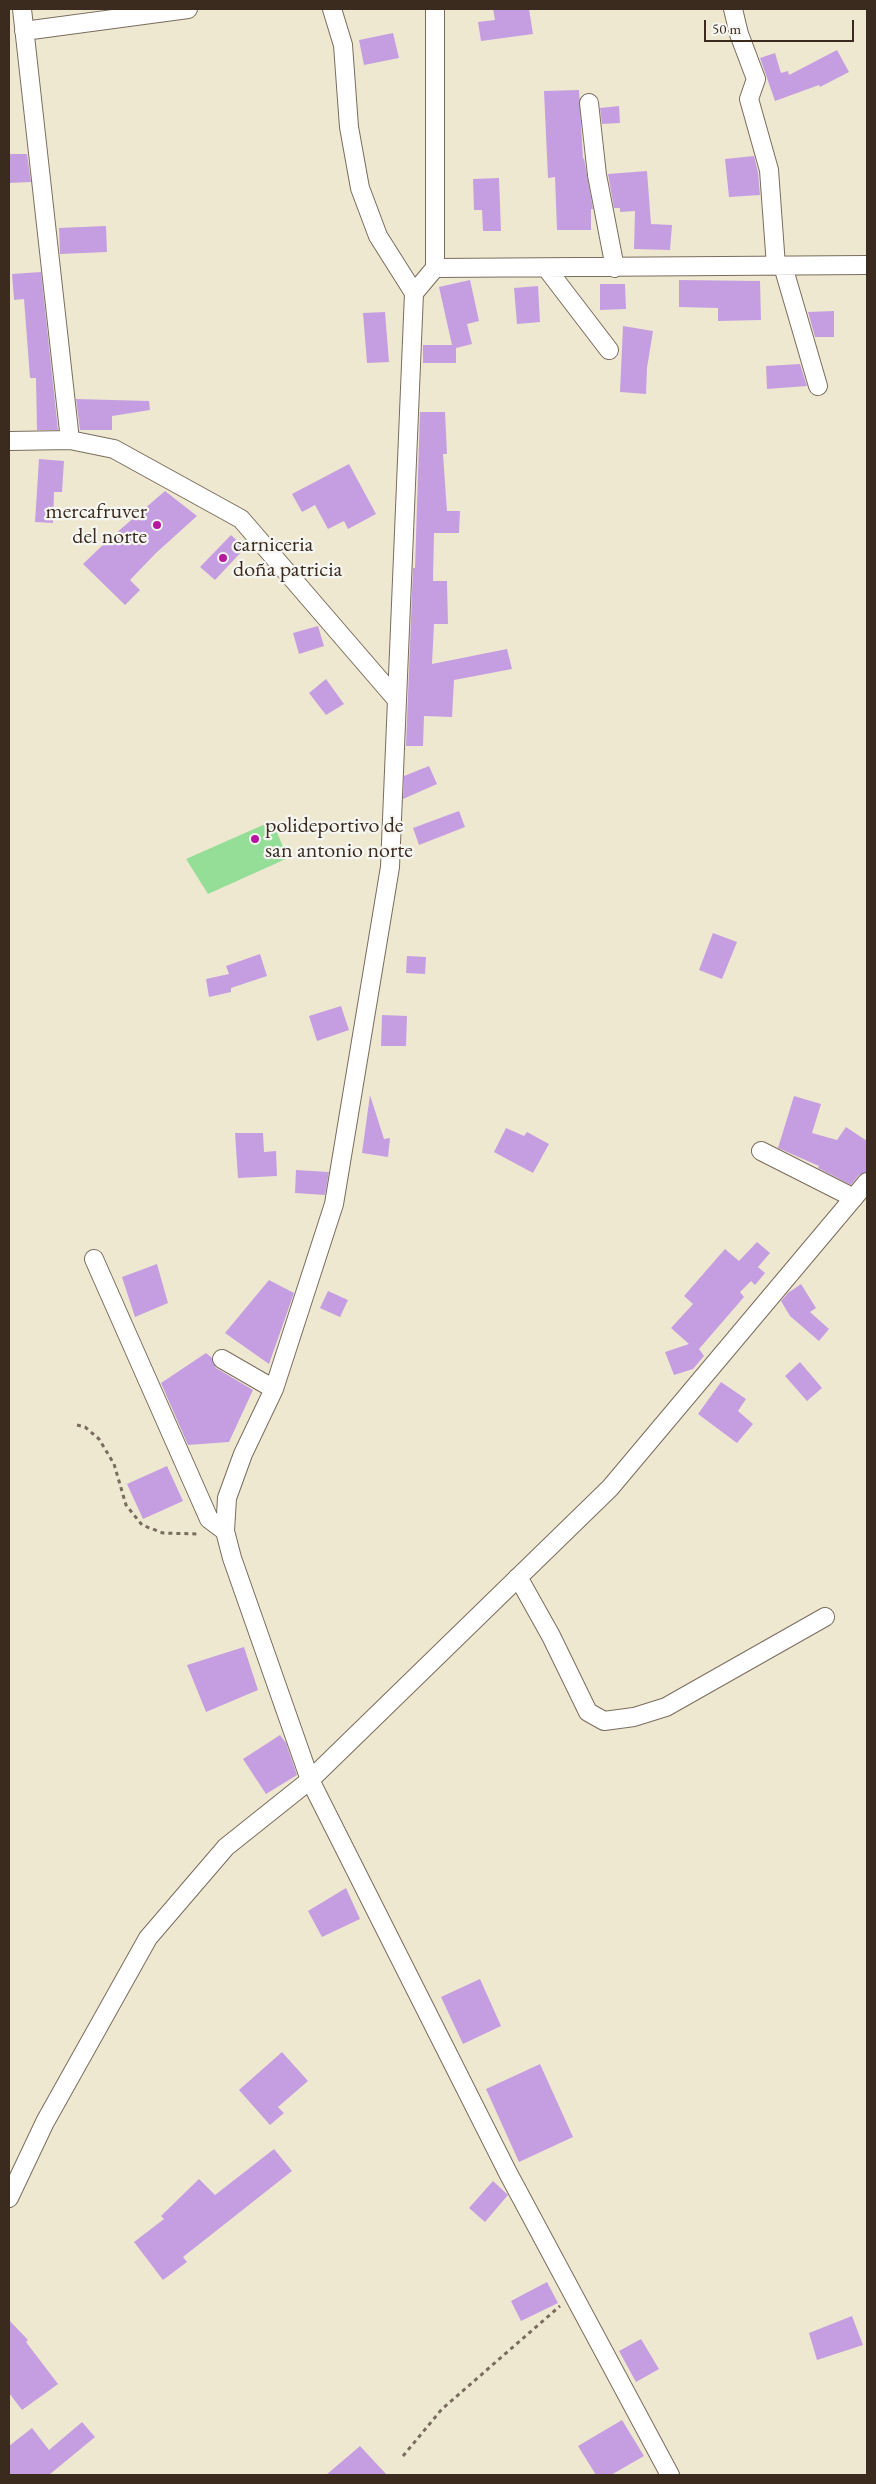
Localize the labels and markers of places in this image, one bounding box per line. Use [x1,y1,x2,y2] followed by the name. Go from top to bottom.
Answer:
[46,499,147,550] place label: mercafruver del norte
[151,519,163,531] marker: mercafruver del norte
[233,532,342,584] place label: carniceria doña patricia
[217,552,229,564] marker: carniceria doña patricia
[265,813,413,864] place label: polideportivo de san antonio norte
[249,833,261,845] marker: polideportivo de san antonio norte

